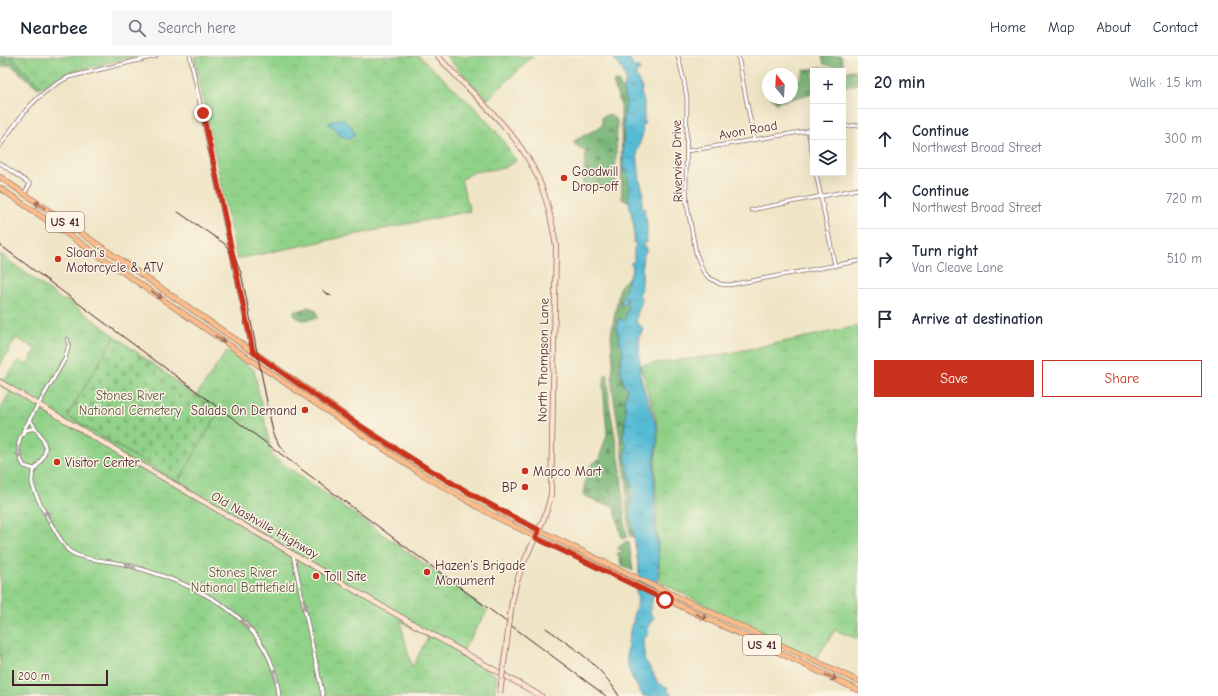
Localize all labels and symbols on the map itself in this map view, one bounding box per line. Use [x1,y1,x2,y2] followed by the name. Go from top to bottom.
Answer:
[762,68,798,104] north arrow
[194,104,212,122] route end
[718,117,778,143] street label: Avon Road
[669,119,685,202] street label: Riverview Drive
[572,164,620,194] place label: Goodwill Drop-off
[559,173,569,183] marker: Goodwill Drop-off
[35,201,46,209] one-way arrow
[46,212,84,232] road number: US 41
[66,245,164,275] place label: Sloan's Motorcycle & ATV
[53,254,63,264] marker: Sloan's Motorcycle & ATV
[151,291,162,299] one-way arrow
[534,297,552,422] street label: North Thompson Lane
[214,335,225,343] one-way arrow
[79,388,181,418] park label: Stones River National Cemetery
[191,403,297,418] place label: Salads On Demand
[300,405,310,415] marker: Salads On Demand
[16,445,23,458] one-way arrow
[65,455,141,470] place label: Visitor Center
[52,457,62,467] marker: Visitor Center
[533,464,603,479] place label: Mapco Mart
[520,466,530,476] marker: Mapco Mart
[502,480,517,495] place label: BP
[520,482,530,492] marker: BP
[209,488,321,562] street label: Old Nashville Highway
[44,510,52,522] one-way arrow
[435,558,526,588] place label: Hazen's Brigade Monument
[124,562,137,569] one-way arrow
[191,565,295,595] park label: Stones River National Battlefield
[422,567,432,577] marker: Hazen's Brigade Monument
[324,569,367,584] place label: Toll Site
[311,571,321,581] marker: Toll Site
[656,591,674,609] route start
[300,597,308,610] one-way arrow
[694,613,706,621] one-way arrow
[240,619,250,629] one-way arrow
[743,635,781,655] road number: US 41
[12,668,108,687] scale bar
[271,669,279,682] one-way arrow
[825,674,837,681] one-way arrow

